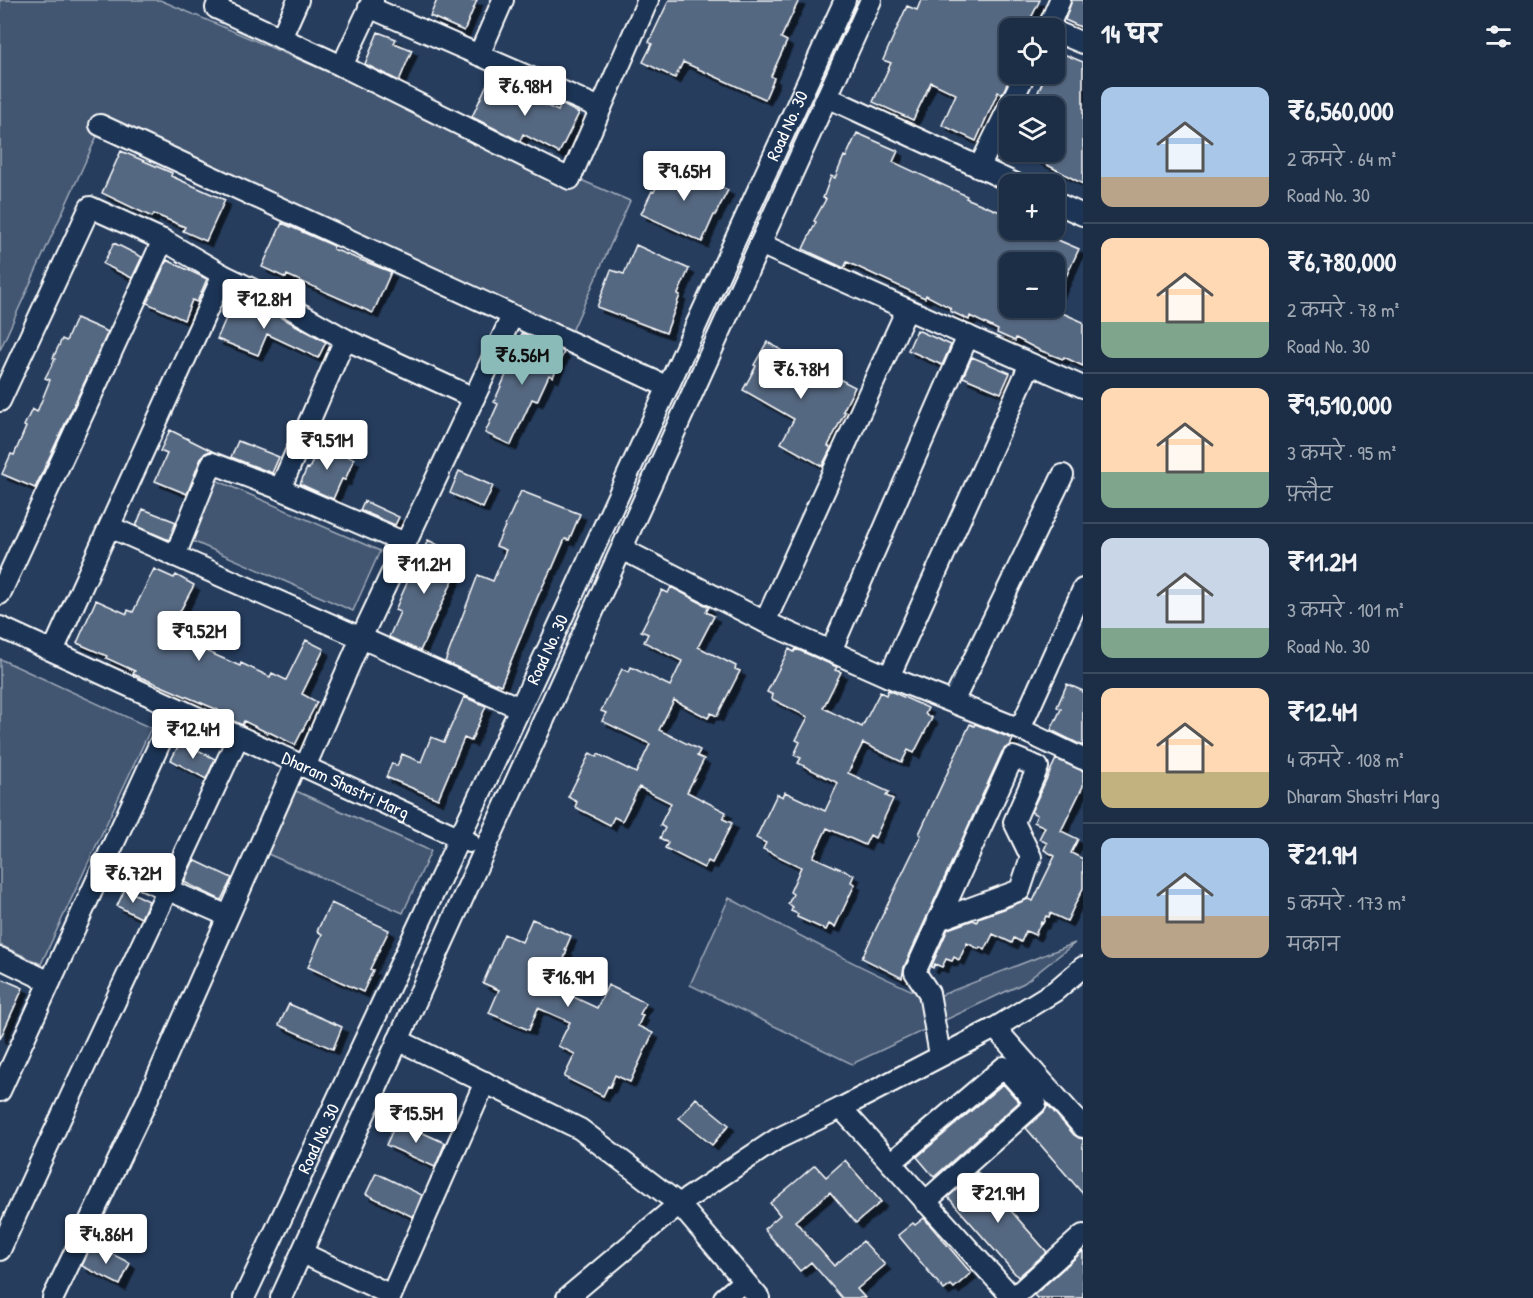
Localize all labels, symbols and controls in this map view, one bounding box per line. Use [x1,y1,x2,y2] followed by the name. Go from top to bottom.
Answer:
[1101,16,1161,51] text: 14 घर
[999,18,1065,318] map controls
[999,18,1065,84] button: locate
[1482,20,1515,53] icon: filters
[476,66,574,117] pin: ₹6.98M
[498,72,552,99] text: ₹6.98M
[760,86,814,165] street label: Road No. 30
[1287,93,1394,128] text: ₹6,560,000
[999,96,1065,162] button: layers
[1149,111,1221,183] icon: home
[1287,145,1396,172] text: 2 कमरे · 64 m²
[635,151,733,202] pin: ₹9.65M
[657,157,711,184] text: ₹9.65M
[999,174,1065,240] button: +
[1287,181,1370,208] text: Road No. 30
[1287,244,1396,279] text: ₹6,780,000
[999,252,1065,318] button: −
[1149,262,1221,334] icon: home
[215,279,313,330] pin: ₹12.8M
[236,285,292,312] text: ₹12.8M
[1287,296,1399,323] text: 2 कमरे · 78 m²
[1287,332,1370,359] text: Road No. 30
[473,335,571,386] pin: ₹6.56M
[495,341,549,368] text: ₹6.56M
[752,349,850,400] pin: ₹6.78M
[773,355,829,382] text: ₹6.78M
[1287,387,1392,422] text: ₹9,510,000
[1149,412,1221,484] icon: home
[278,420,376,471] pin: ₹9.51M
[301,426,353,453] text: ₹9.51M
[1287,439,1396,466] text: 3 कमरे · 95 m²
[1287,480,1333,507] text: फ़्लैट
[375,544,473,595] pin: ₹11.2M
[1287,544,1357,579] text: ₹11.2M
[397,550,451,577] text: ₹11.2M
[1149,562,1221,634] icon: home
[1287,596,1404,623] text: 3 कमरे · 101 m²
[520,610,574,688] street label: Road No. 30
[150,611,248,662] pin: ₹9.52M
[171,617,227,644] text: ₹9.52M
[1287,632,1370,659] text: Road No. 30
[1287,694,1357,729] text: ₹12.4M
[144,709,242,760] pin: ₹12.4M
[1149,712,1221,784] icon: home
[166,715,220,742] text: ₹12.4M
[278,745,413,825] street label: Dharam Shastri Marg
[1287,746,1404,773] text: 4 कमरे · 108 m²
[1287,782,1440,809] text: Dharam Shastri Marg
[1287,837,1357,872] text: ₹21.9M
[84,853,182,904] pin: ₹6.72M
[104,859,162,886] text: ₹6.72M
[1149,862,1221,934] icon: home
[1287,889,1406,916] text: 5 कमरे · 173 m²
[1287,930,1340,957] text: मकान
[519,957,617,1008] pin: ₹16.9M
[542,963,594,990] text: ₹16.9M
[367,1093,465,1144] pin: ₹15.5M
[291,1099,345,1178] street label: Road No. 30
[389,1099,443,1126] text: ₹15.5M
[949,1173,1047,1224] pin: ₹21.9M
[971,1179,1025,1206] text: ₹21.9M
[57,1214,155,1265] pin: ₹4.86M
[79,1220,133,1247] text: ₹4.86M

